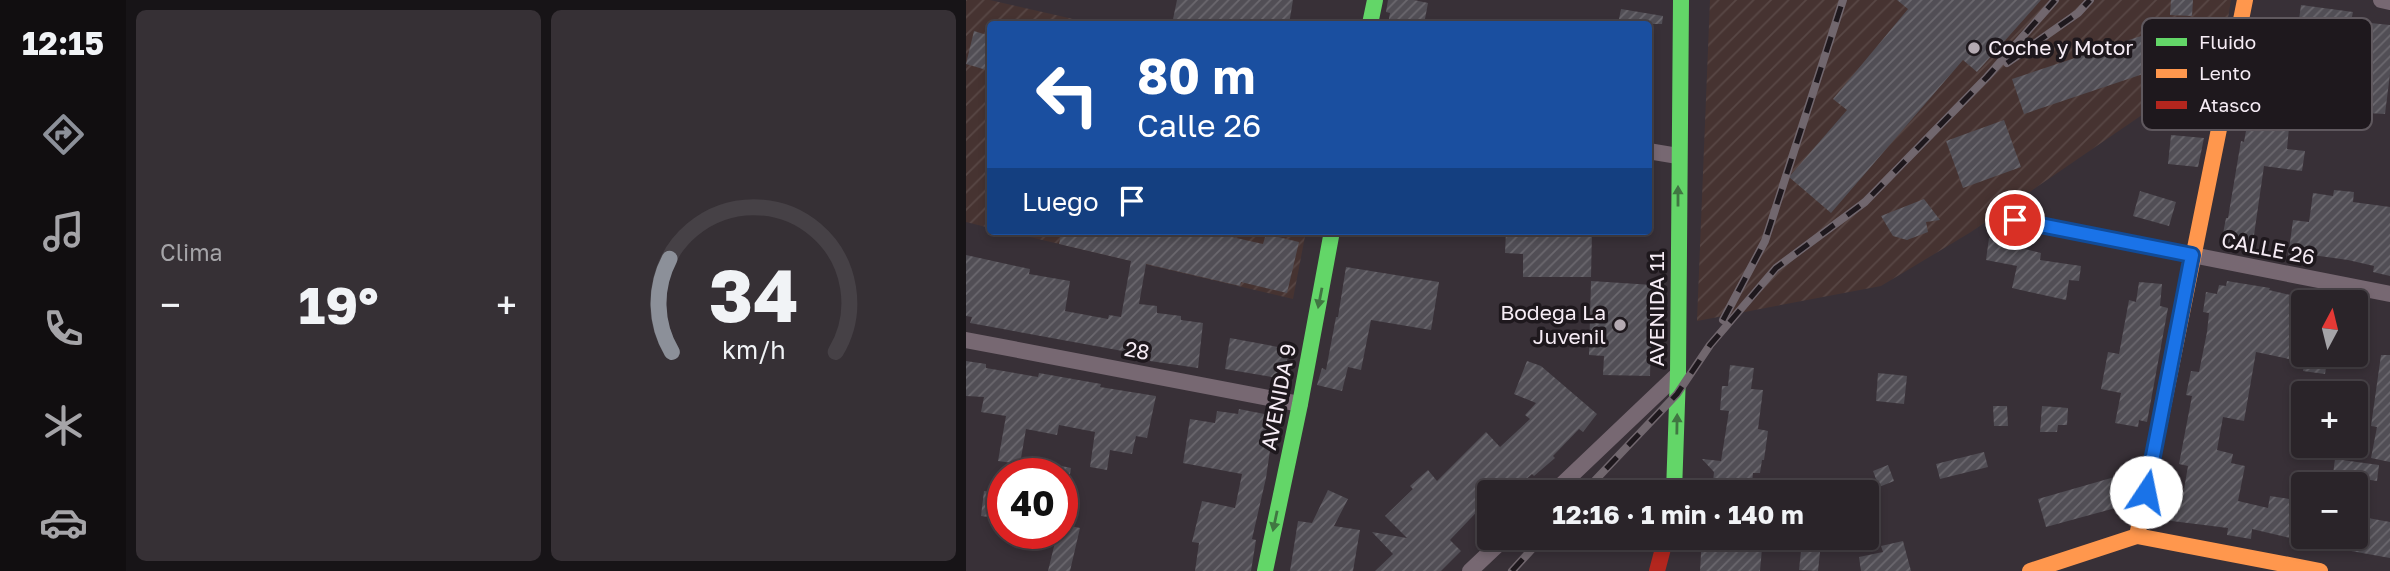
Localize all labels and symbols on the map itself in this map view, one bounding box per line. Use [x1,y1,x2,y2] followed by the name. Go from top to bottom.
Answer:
[2142,18,2372,130] legend
[2199,30,2256,53] text: Fluido
[1988,34,2134,60] place label: Coche y Motor
[1966,40,1982,56] marker: Coche y Motor
[2199,61,2251,84] text: Lento
[2199,93,2261,116] text: Atasco
[1672,185,1684,207] one-way arrow
[1985,190,2045,250] pin
[2219,226,2317,270] street label: CALLE 26
[1643,251,1669,367] street label: AVENIDA 11
[1314,287,1325,309] one-way arrow
[2291,290,2368,368] north arrow
[1500,299,1606,349] place label: Bodega La Juvenil
[1612,317,1628,333] marker: Bodega La Juvenil
[1122,335,1152,365] street label: 28
[1255,341,1301,452] street label: AVENIDA 9
[1671,412,1682,434] one-way arrow
[2109,455,2183,529] position arrow
[987,458,1078,549] speed limit sign: 40
[1270,510,1281,532] one-way arrow

